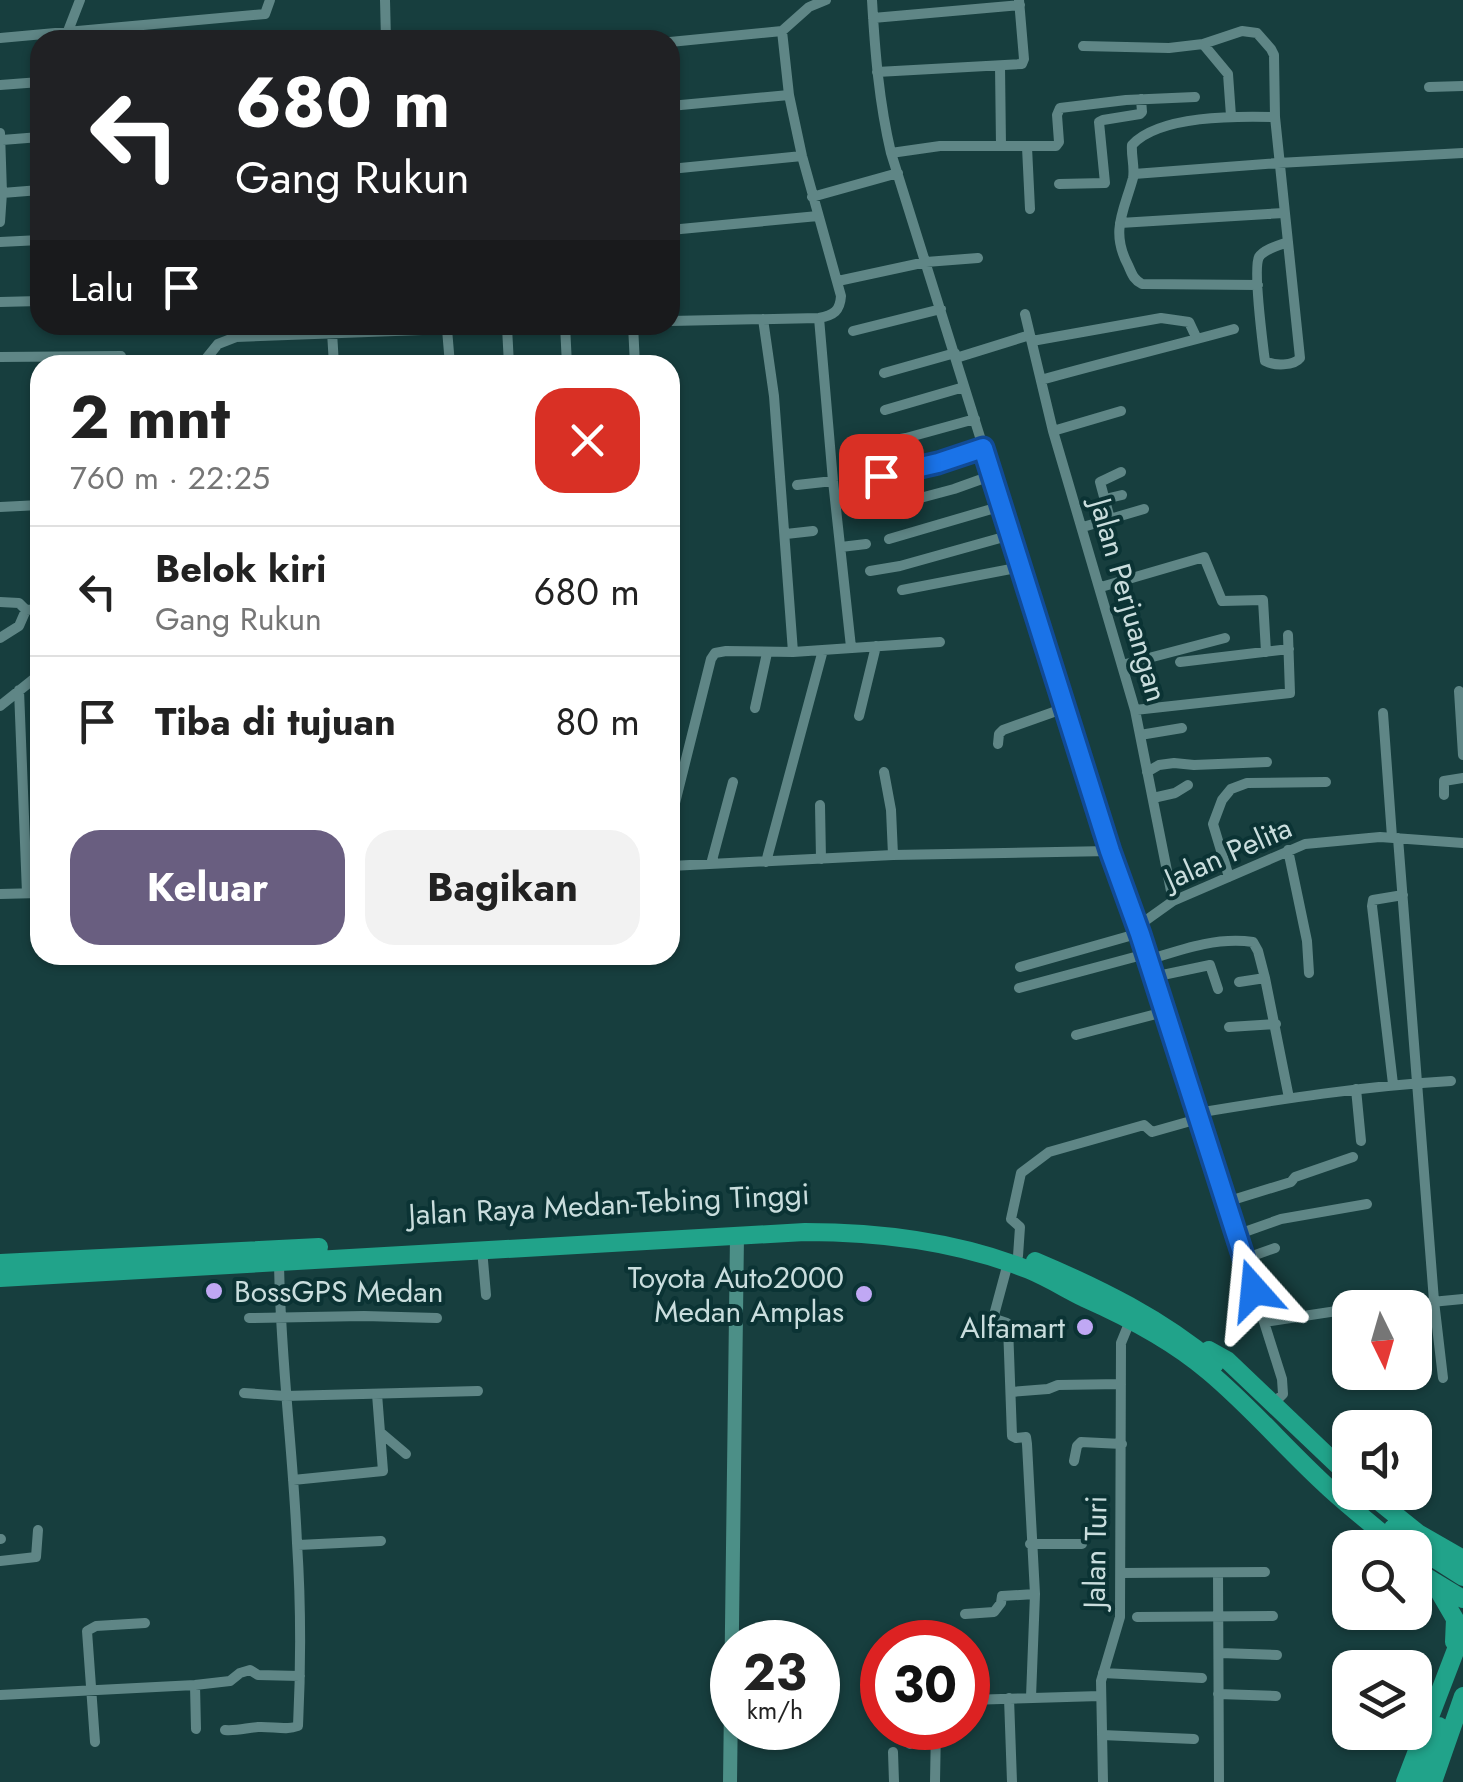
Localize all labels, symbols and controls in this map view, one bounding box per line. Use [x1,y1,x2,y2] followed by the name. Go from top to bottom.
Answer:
[235,52,450,153] text: 680 m
[70,70,200,200] icon: left
[235,145,470,210] text: Gang Rukun
[70,260,134,315] text: Lalu
[154,260,209,315] icon: arrive
[70,374,230,461] text: 2 mnt
[535,388,640,493] button: close
[839,434,924,519] pin
[854,449,909,504] icon: arrive
[70,455,270,501] text: 760 m · 22:25
[1078,489,1179,707] street label: Jalan Perjuangan
[155,541,327,596] text: Belok kiri
[70,564,125,619] icon: left
[534,564,640,619] text: 680 m
[155,596,322,642] text: Gang Rukun
[70,694,125,749] icon: arrive
[155,694,396,749] text: Tiba di tujuan
[555,694,640,749] text: 80 m
[1154,806,1298,902] street label: Jalan Pelita
[70,830,345,945] button: Keluar
[365,830,640,945] button: Bagikan
[403,1172,811,1236] street label: Jalan Raya Medan-Tebing Tinggi
[1202,1238,1306,1342] position arrow
[628,1256,844,1333] place label: Toyota Auto2000 Medan Amplas
[234,1270,443,1313] place label: BossGPS Medan
[203,1280,225,1302] marker: BossGPS Medan
[853,1283,875,1305] marker: Toyota Auto2000 Medan Amplas
[1332,1290,1432,1390] north arrow
[1332,1290,1432,1750] map controls
[960,1306,1066,1349] place label: Alfamart
[1074,1316,1096,1338] marker: Alfamart
[1332,1410,1432,1510] button: sound
[1072,1495,1117,1613] street label: Jalan Turi
[1332,1530,1432,1630] button: search
[860,1620,990,1750] speed limit sign: 30
[743,1636,807,1709] text: 23
[1332,1650,1432,1750] button: layers
[747,1692,803,1728] text: km/h

